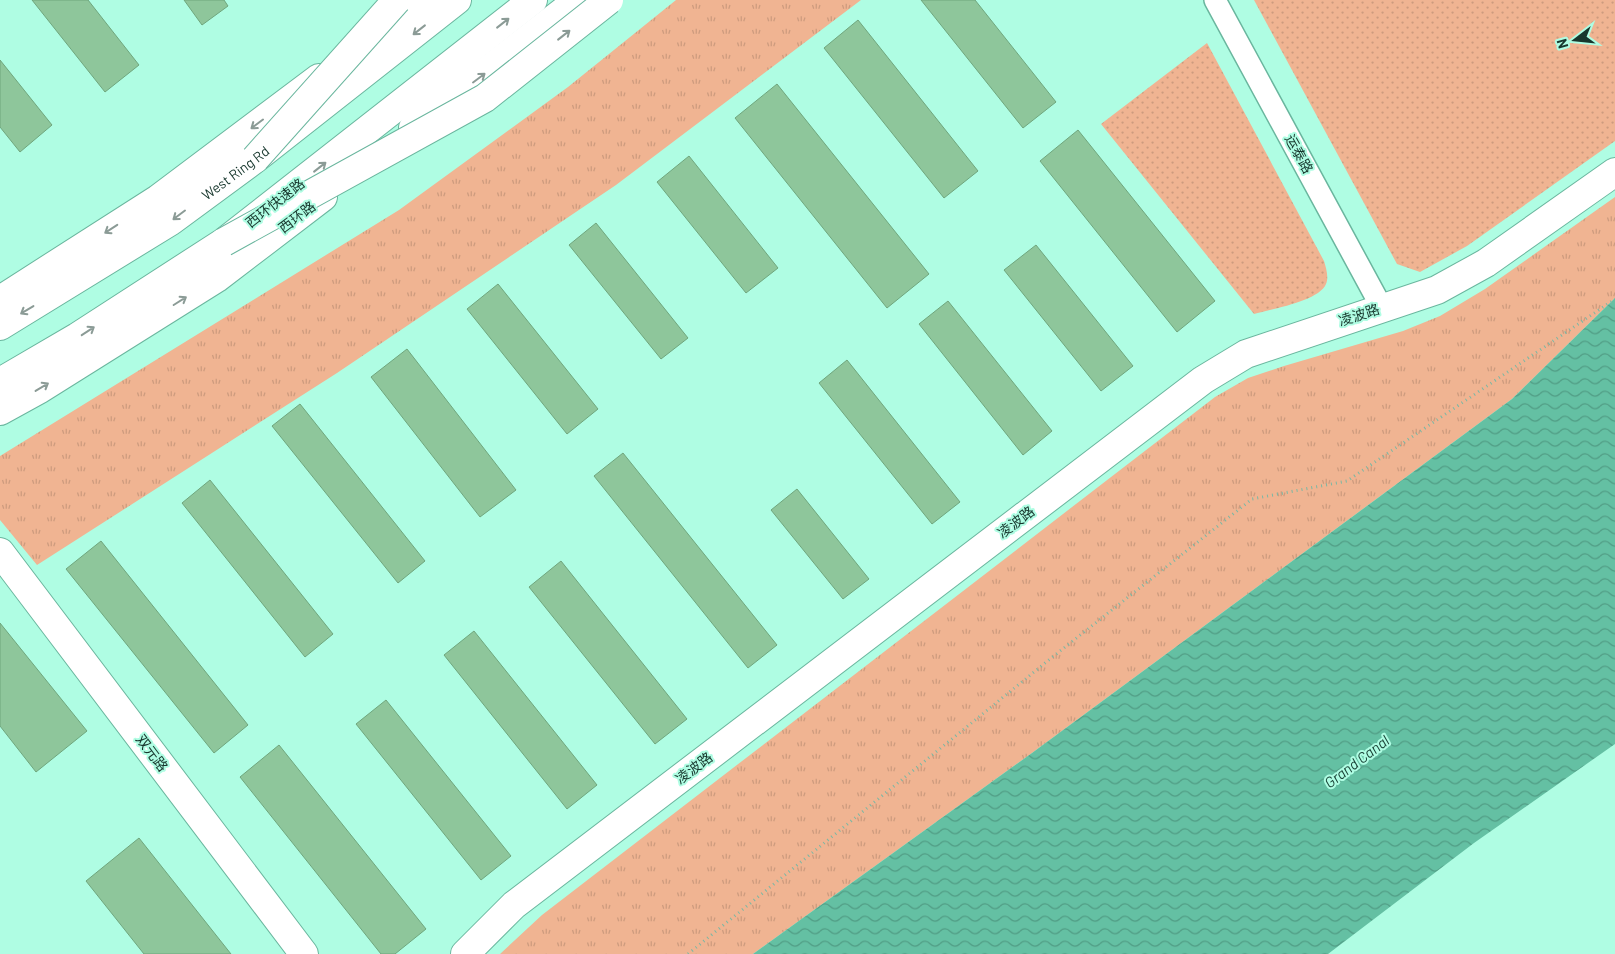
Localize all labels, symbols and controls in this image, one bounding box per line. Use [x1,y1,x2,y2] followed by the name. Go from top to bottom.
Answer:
[1550,15,1600,65] north arrow
[496,18,509,29] one-way arrow
[413,25,426,36] one-way arrow
[557,30,570,41] one-way arrow
[1553,37,1571,51] text: N
[472,73,485,84] one-way arrow
[251,119,264,130] one-way arrow
[1282,131,1317,176] street label: 运泰路
[198,142,272,203] street label: West Ring Rd
[313,162,327,172] one-way arrow
[242,174,308,231] street label: 西环快速路
[275,197,319,236] street label: 西环路
[172,210,186,220] one-way arrow
[104,224,118,235] one-way arrow
[173,296,187,306] one-way arrow
[1336,300,1381,329] street label: 凌波路
[20,306,34,316] one-way arrow
[80,326,94,336] one-way arrow
[35,382,49,392] one-way arrow
[994,502,1038,541] street label: 凌波路
[133,731,172,775] street label: 双元路
[1321,731,1393,791] water label: Grand Canal
[672,748,716,787] street label: 凌波路

